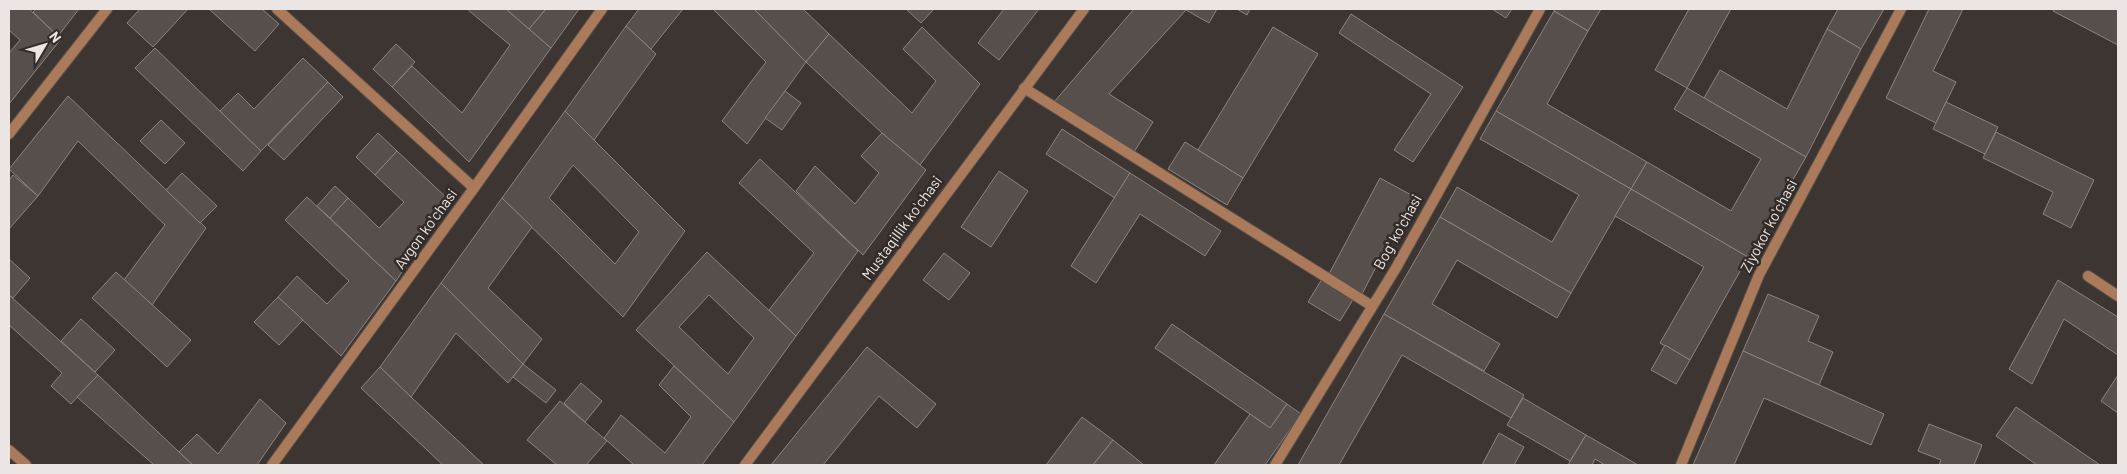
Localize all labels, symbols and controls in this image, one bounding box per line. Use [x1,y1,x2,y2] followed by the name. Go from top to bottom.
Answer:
[20,20,70,70] north arrow
[46,28,65,46] text: N
[857,172,945,283] street label: Mustaqillik koʻchasi
[1736,176,1800,275] street label: Ziyokor koʻchasi
[390,185,460,272] street label: Avgon koʻchasi
[1369,191,1425,272] street label: Bogʻ koʻchasi

